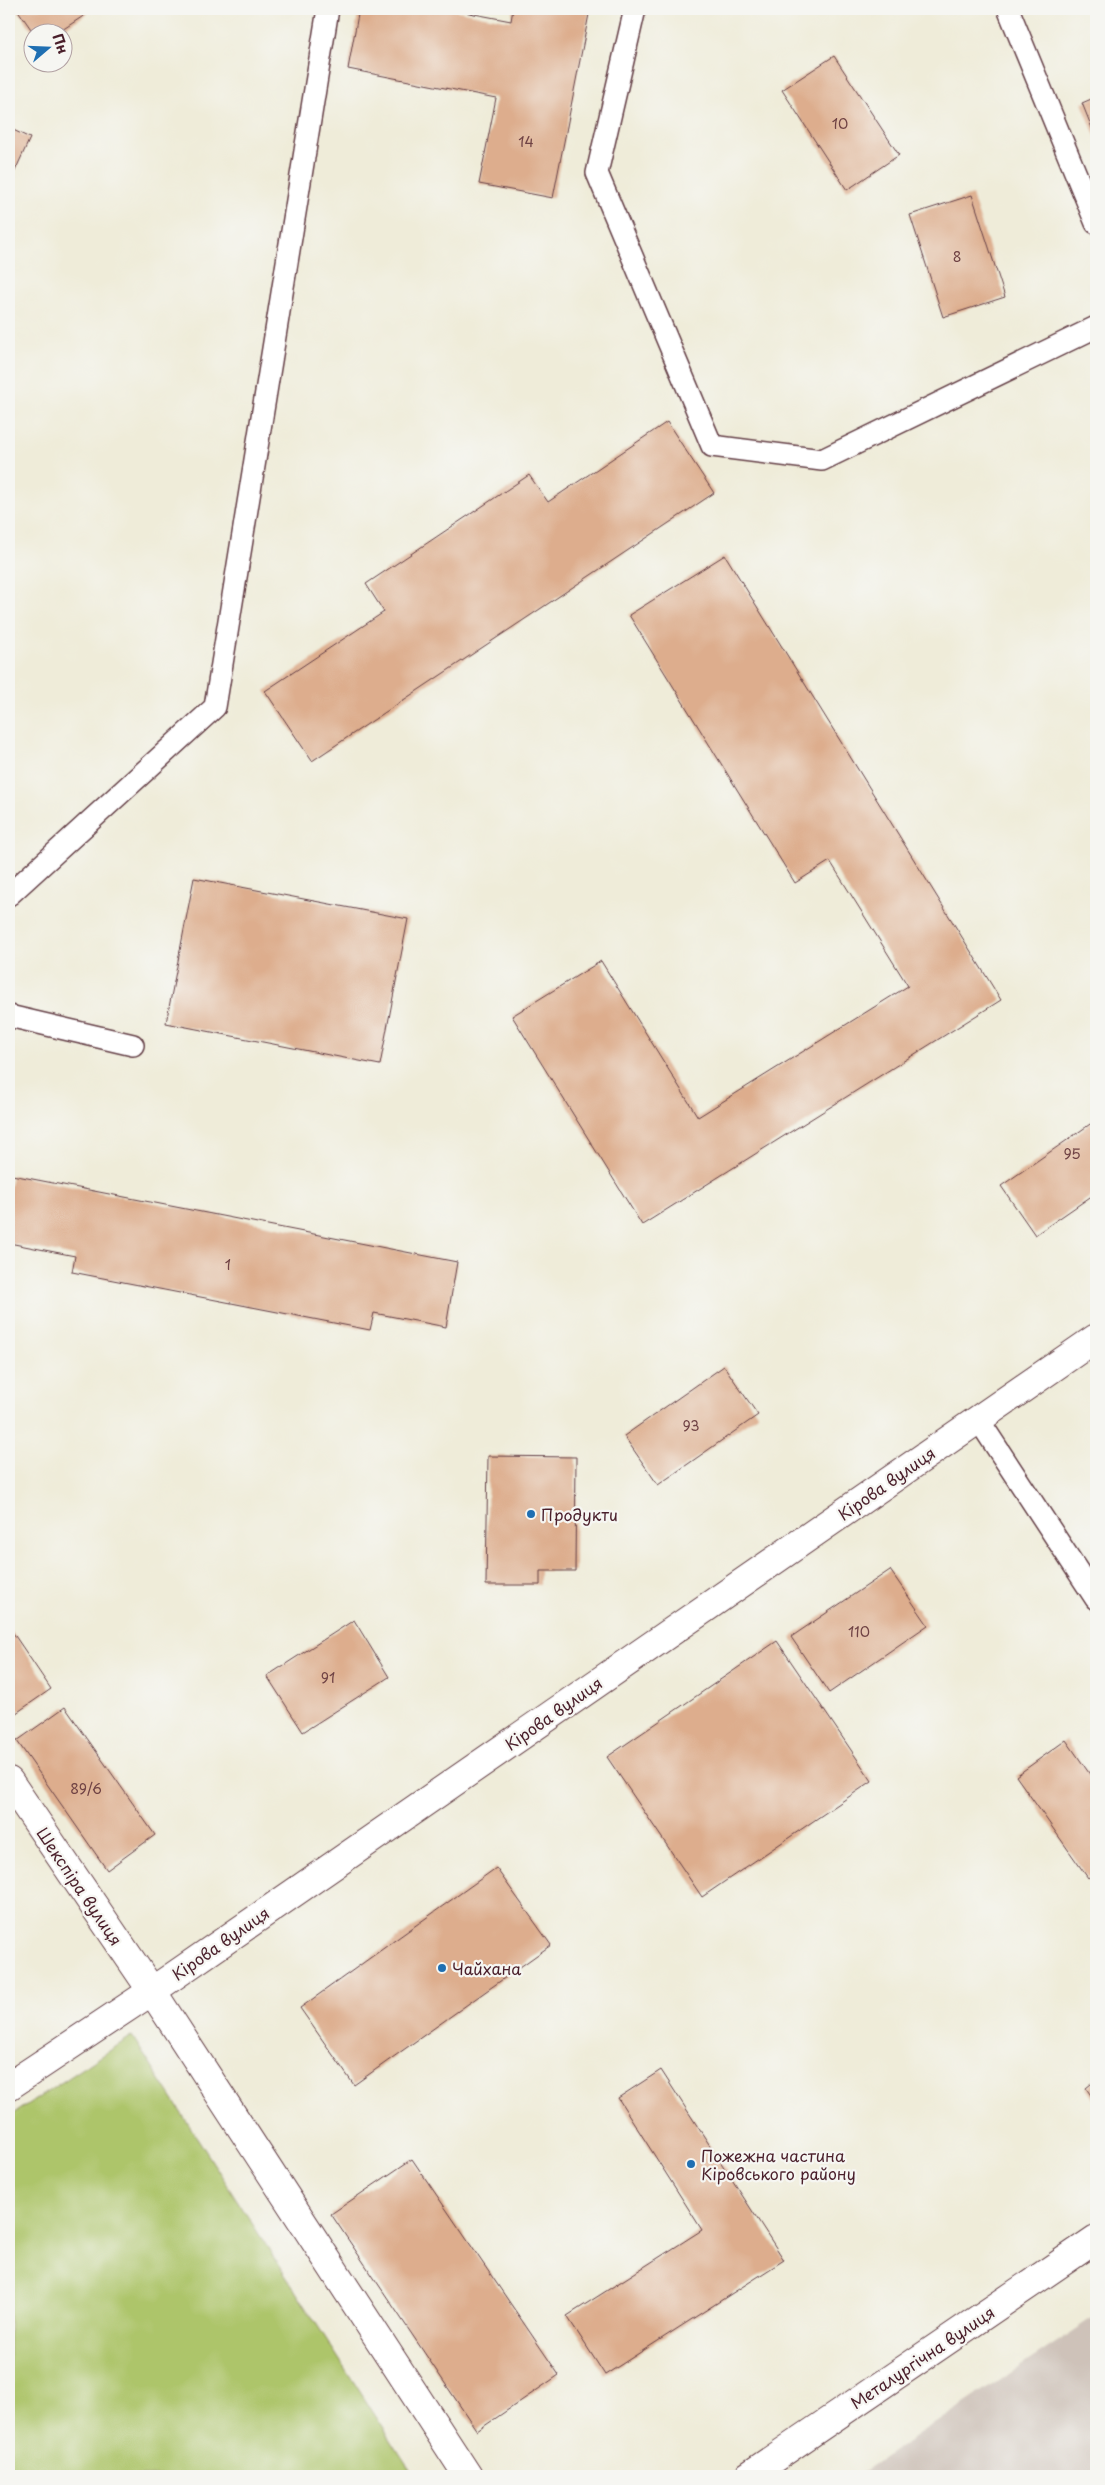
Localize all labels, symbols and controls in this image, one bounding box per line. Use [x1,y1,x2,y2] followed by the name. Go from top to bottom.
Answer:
[22,22,72,72] north arrow
[48,31,74,57] text: Пн
[832,113,848,134] house number: 10
[518,131,534,152] house number: 14
[953,246,961,267] house number: 8
[1063,1143,1081,1164] house number: 95
[225,1254,231,1275] house number: 1
[682,1415,700,1436] house number: 93
[832,1440,940,1526] street label: Кірова вулиця
[541,1502,618,1526] place label: Продукти
[525,1508,537,1520] marker: Продукти
[848,1621,870,1642] house number: 110
[321,1667,335,1688] house number: 91
[499,1670,607,1756] street label: Кірова вулиця
[70,1778,102,1799] house number: 89/6
[32,1822,128,1950] street label: Шекспіра вулиця
[166,1900,274,1986] street label: Кірова вулиця
[452,1956,521,1980] place label: Чайхана
[436,1962,448,1974] marker: Чайхана
[701,2143,856,2185] place label: Пожежна частина Кіровського району
[685,2158,697,2170] marker: Пожежна частина Кіровського району
[845,2300,999,2414] street label: Металургічна вулиця

